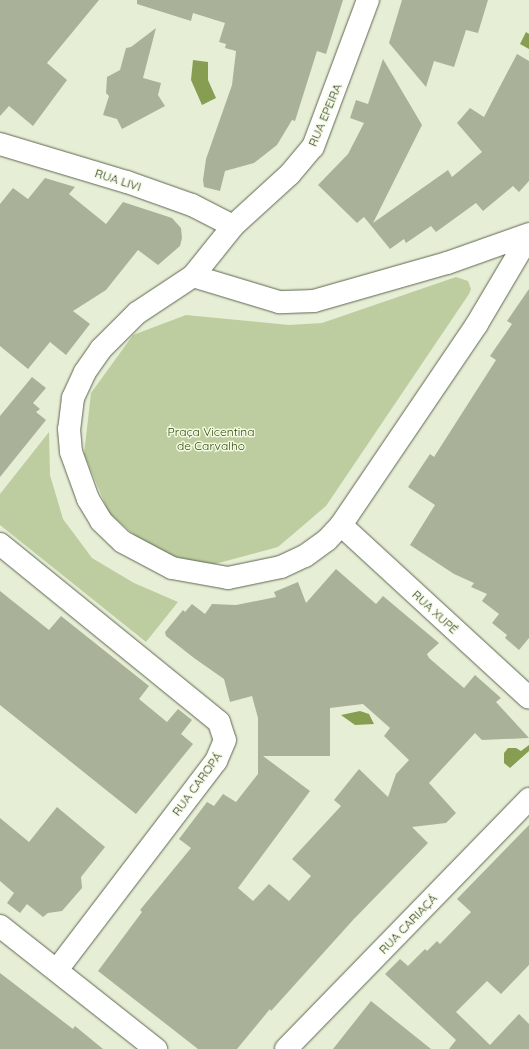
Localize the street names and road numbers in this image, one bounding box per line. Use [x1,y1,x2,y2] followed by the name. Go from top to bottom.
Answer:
[305,81,345,149] street label: RUA EPEIRA
[93,166,143,194] street label: RUA LIVI
[409,587,461,637] street label: RUA XUPÉ
[169,749,225,819] street label: RUA CAROPÁ
[376,891,440,957] street label: RUA CARIAÇÁ

